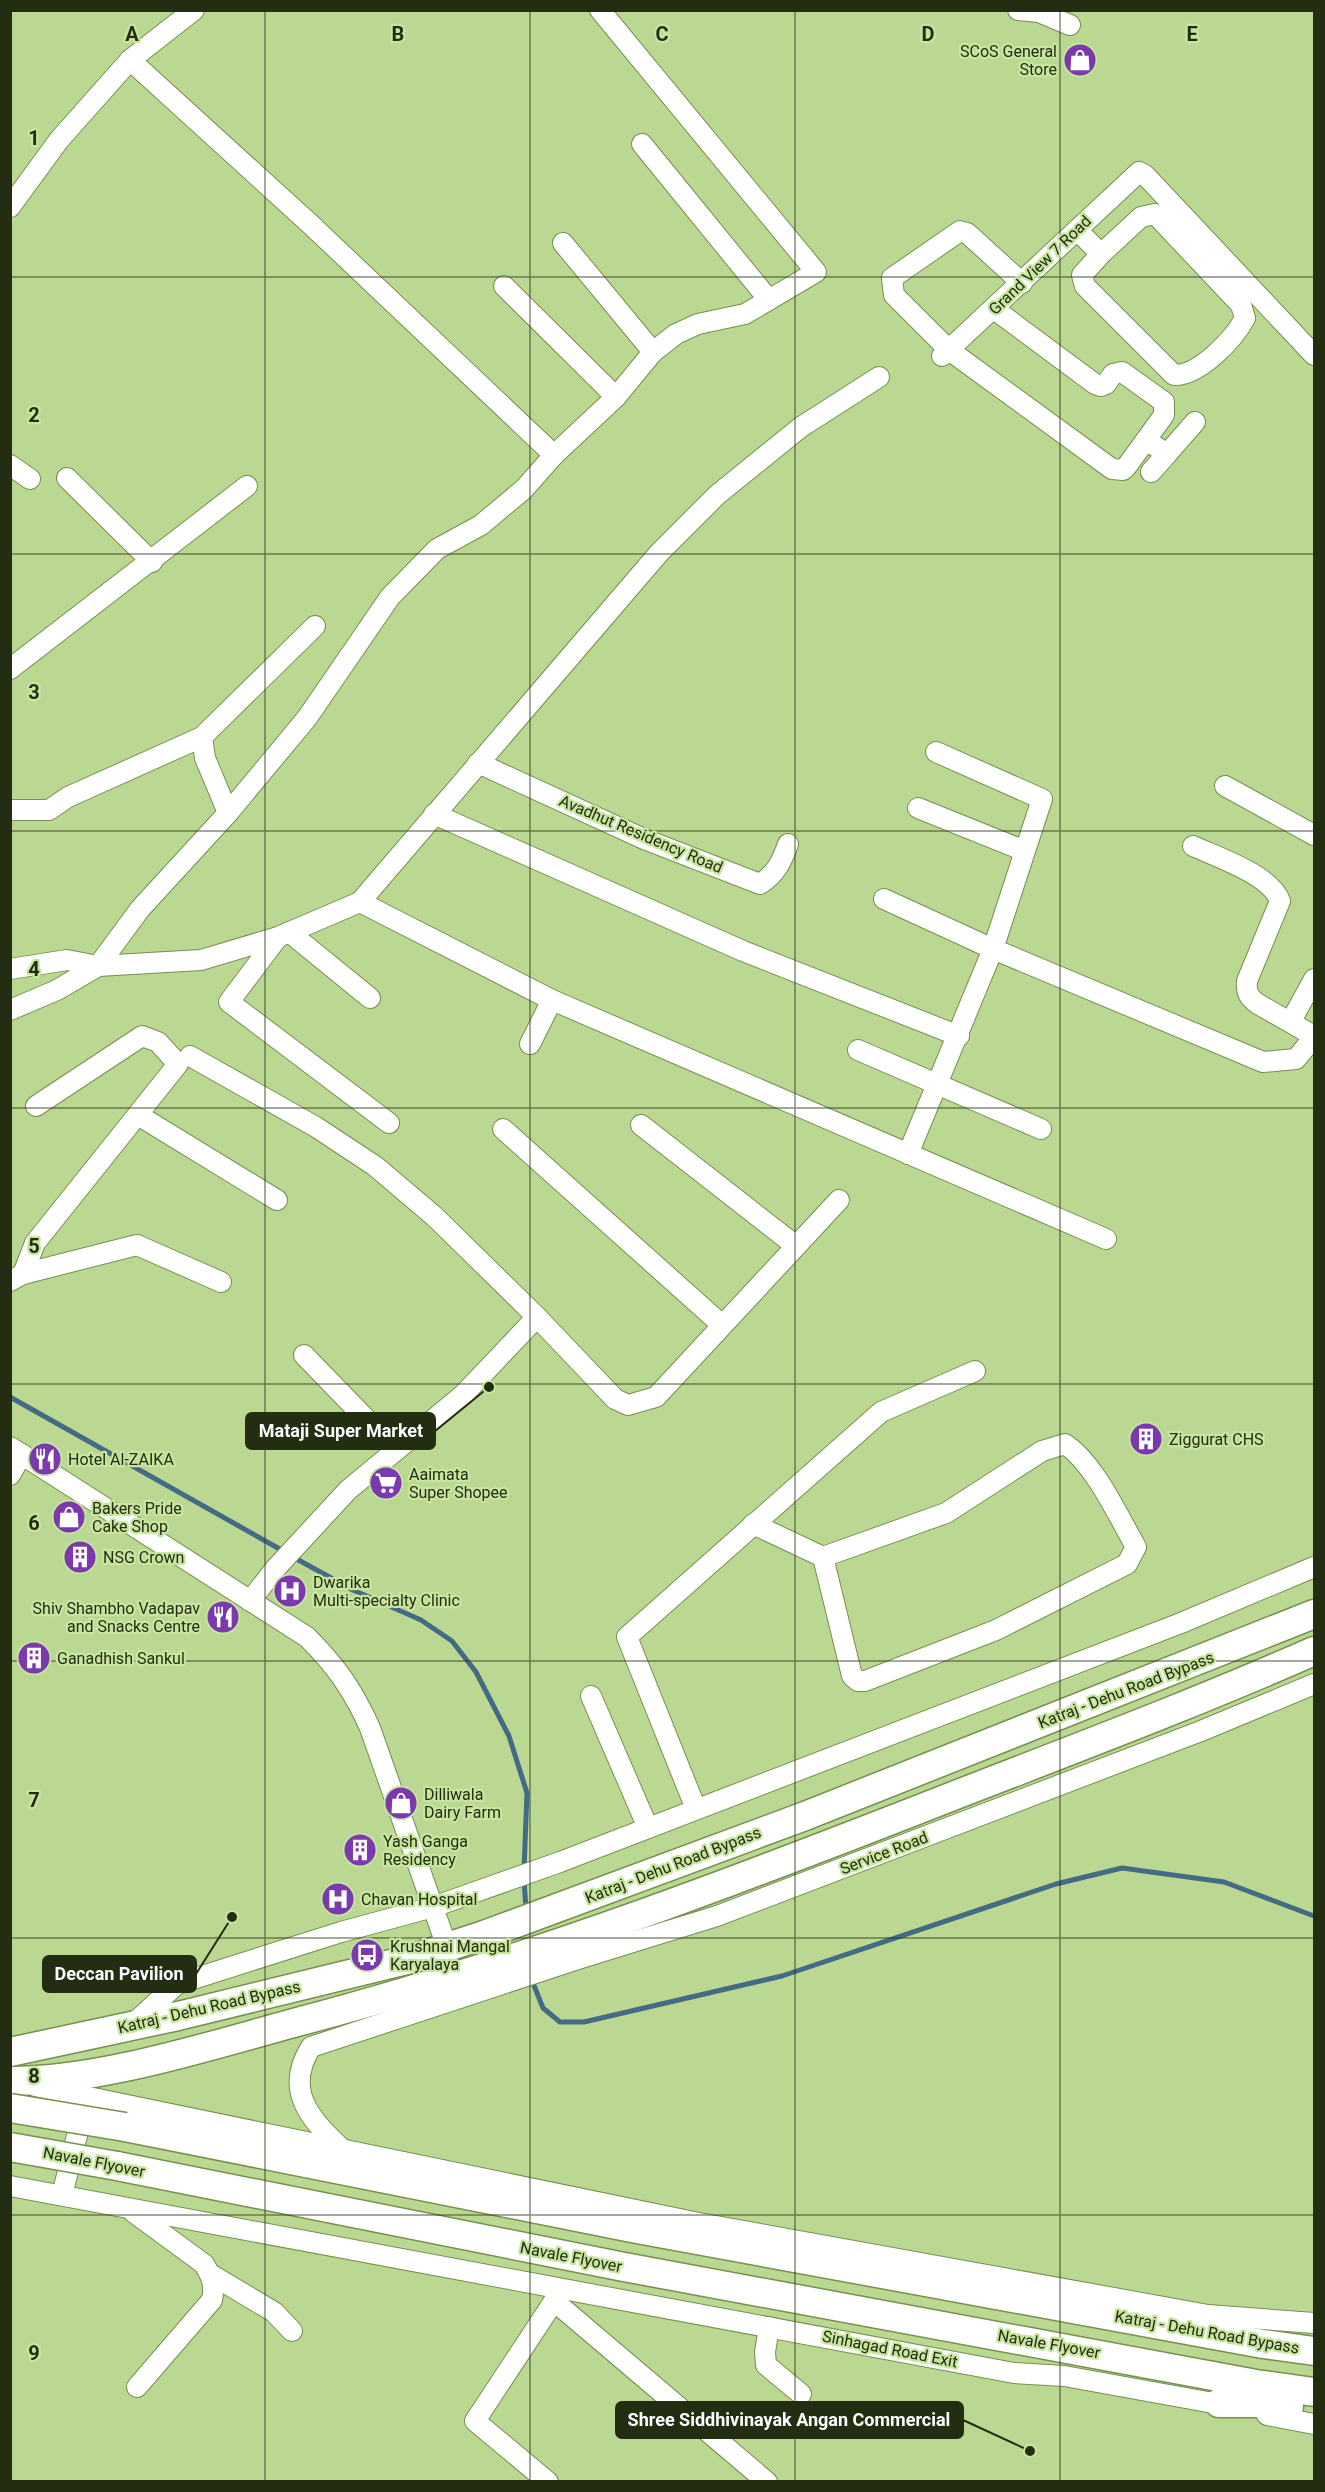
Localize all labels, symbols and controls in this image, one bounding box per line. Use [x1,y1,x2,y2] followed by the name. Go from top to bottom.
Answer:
[125,22,139,46] text: A
[392,22,404,46] text: B
[655,22,669,46] text: C
[922,22,935,46] text: D
[1186,22,1198,46] text: E
[960,42,1057,79] place label: SCoS General Store
[1062,42,1098,78] shop icon: SCoS General Store
[28,126,40,150] text: 1
[985,211,1095,319] street label: Grand View 7 Road
[28,403,40,427] text: 2
[28,680,40,704] text: 3
[556,791,726,877] street label: Avadhut Residency Road
[28,957,40,981] text: 4
[28,1234,40,1258] text: 5
[246,1413,435,1449] callout: Mataji Super Market
[259,1420,423,1441] text: Mataji Super Market
[1128,1421,1164,1457] building icon: Ziggurat CHS
[1169,1430,1264,1449] place label: Ziggurat CHS
[27,1441,63,1477] restaurant icon: Hotel Al-ZAIKA
[68,1450,174,1469] place label: Hotel Al-ZAIKA
[368,1465,404,1501] supermarket icon: Aaimata Super Shopee
[409,1465,508,1502] place label: Aaimata Super Shopee
[51,1499,87,1535] shop icon: Bakers Pride Cake Shop
[92,1499,182,1536] place label: Bakers Pride Cake Shop
[28,1511,40,1535] text: 6
[62,1539,98,1575] building icon: NSG Crown
[103,1548,184,1567] place label: NSG Crown
[272,1573,308,1609] hospital icon: Dwarika Multi-specialty Clinic
[313,1573,460,1610] place label: Dwarika Multi-specialty Clinic
[33,1599,200,1636] place label: Shiv Shambho Vadapav and Snacks Centre
[205,1599,241,1635] restaurant icon: Shiv Shambho Vadapav and Snacks Centre
[16,1640,52,1676] building icon: Ganadhish Sankul
[1035,1648,1217,1732] street label: Katraj - Dehu Road Bypass
[57,1649,185,1668] place label: Ganadhish Sankul
[383,1785,419,1821] shop icon: Dilliwala Dairy Farm
[424,1785,501,1822] place label: Dilliwala Dairy Farm
[28,1788,40,1812] text: 7
[582,1823,764,1907] street label: Katraj - Dehu Road Bypass
[837,1828,931,1878] street label: Service Road
[342,1832,378,1868] building icon: Yash Ganga Residency
[383,1832,468,1869] place label: Yash Ganga Residency
[320,1881,356,1917] hospital icon: Chavan Hospital
[361,1890,477,1909] place label: Chavan Hospital
[349,1937,385,1973] bus stop icon: Krushnai Mangal Karyalaya
[390,1937,510,1974] place label: Krushnai Mangal Karyalaya
[43,1956,196,1992] callout: Deccan Pavilion
[54,1963,184,1984] text: Deccan Pavilion
[116,1977,302,2037] street label: Katraj - Dehu Road Bypass
[28,2064,40,2088] text: 8
[41,2143,147,2181] street label: Navale Flyover
[518,2238,624,2276] street label: Navale Flyover
[1113,2306,1301,2358] street label: Katraj - Dehu Road Bypass
[996,2326,1102,2362] street label: Navale Flyover
[821,2327,959,2371] street label: Sinhagad Road Exit
[28,2341,40,2365] text: 9
[616,2402,963,2438] callout: Shree Siddhivinayak Angan Commercial
[628,2409,950,2430] text: Shree Siddhivinayak Angan Commercial

